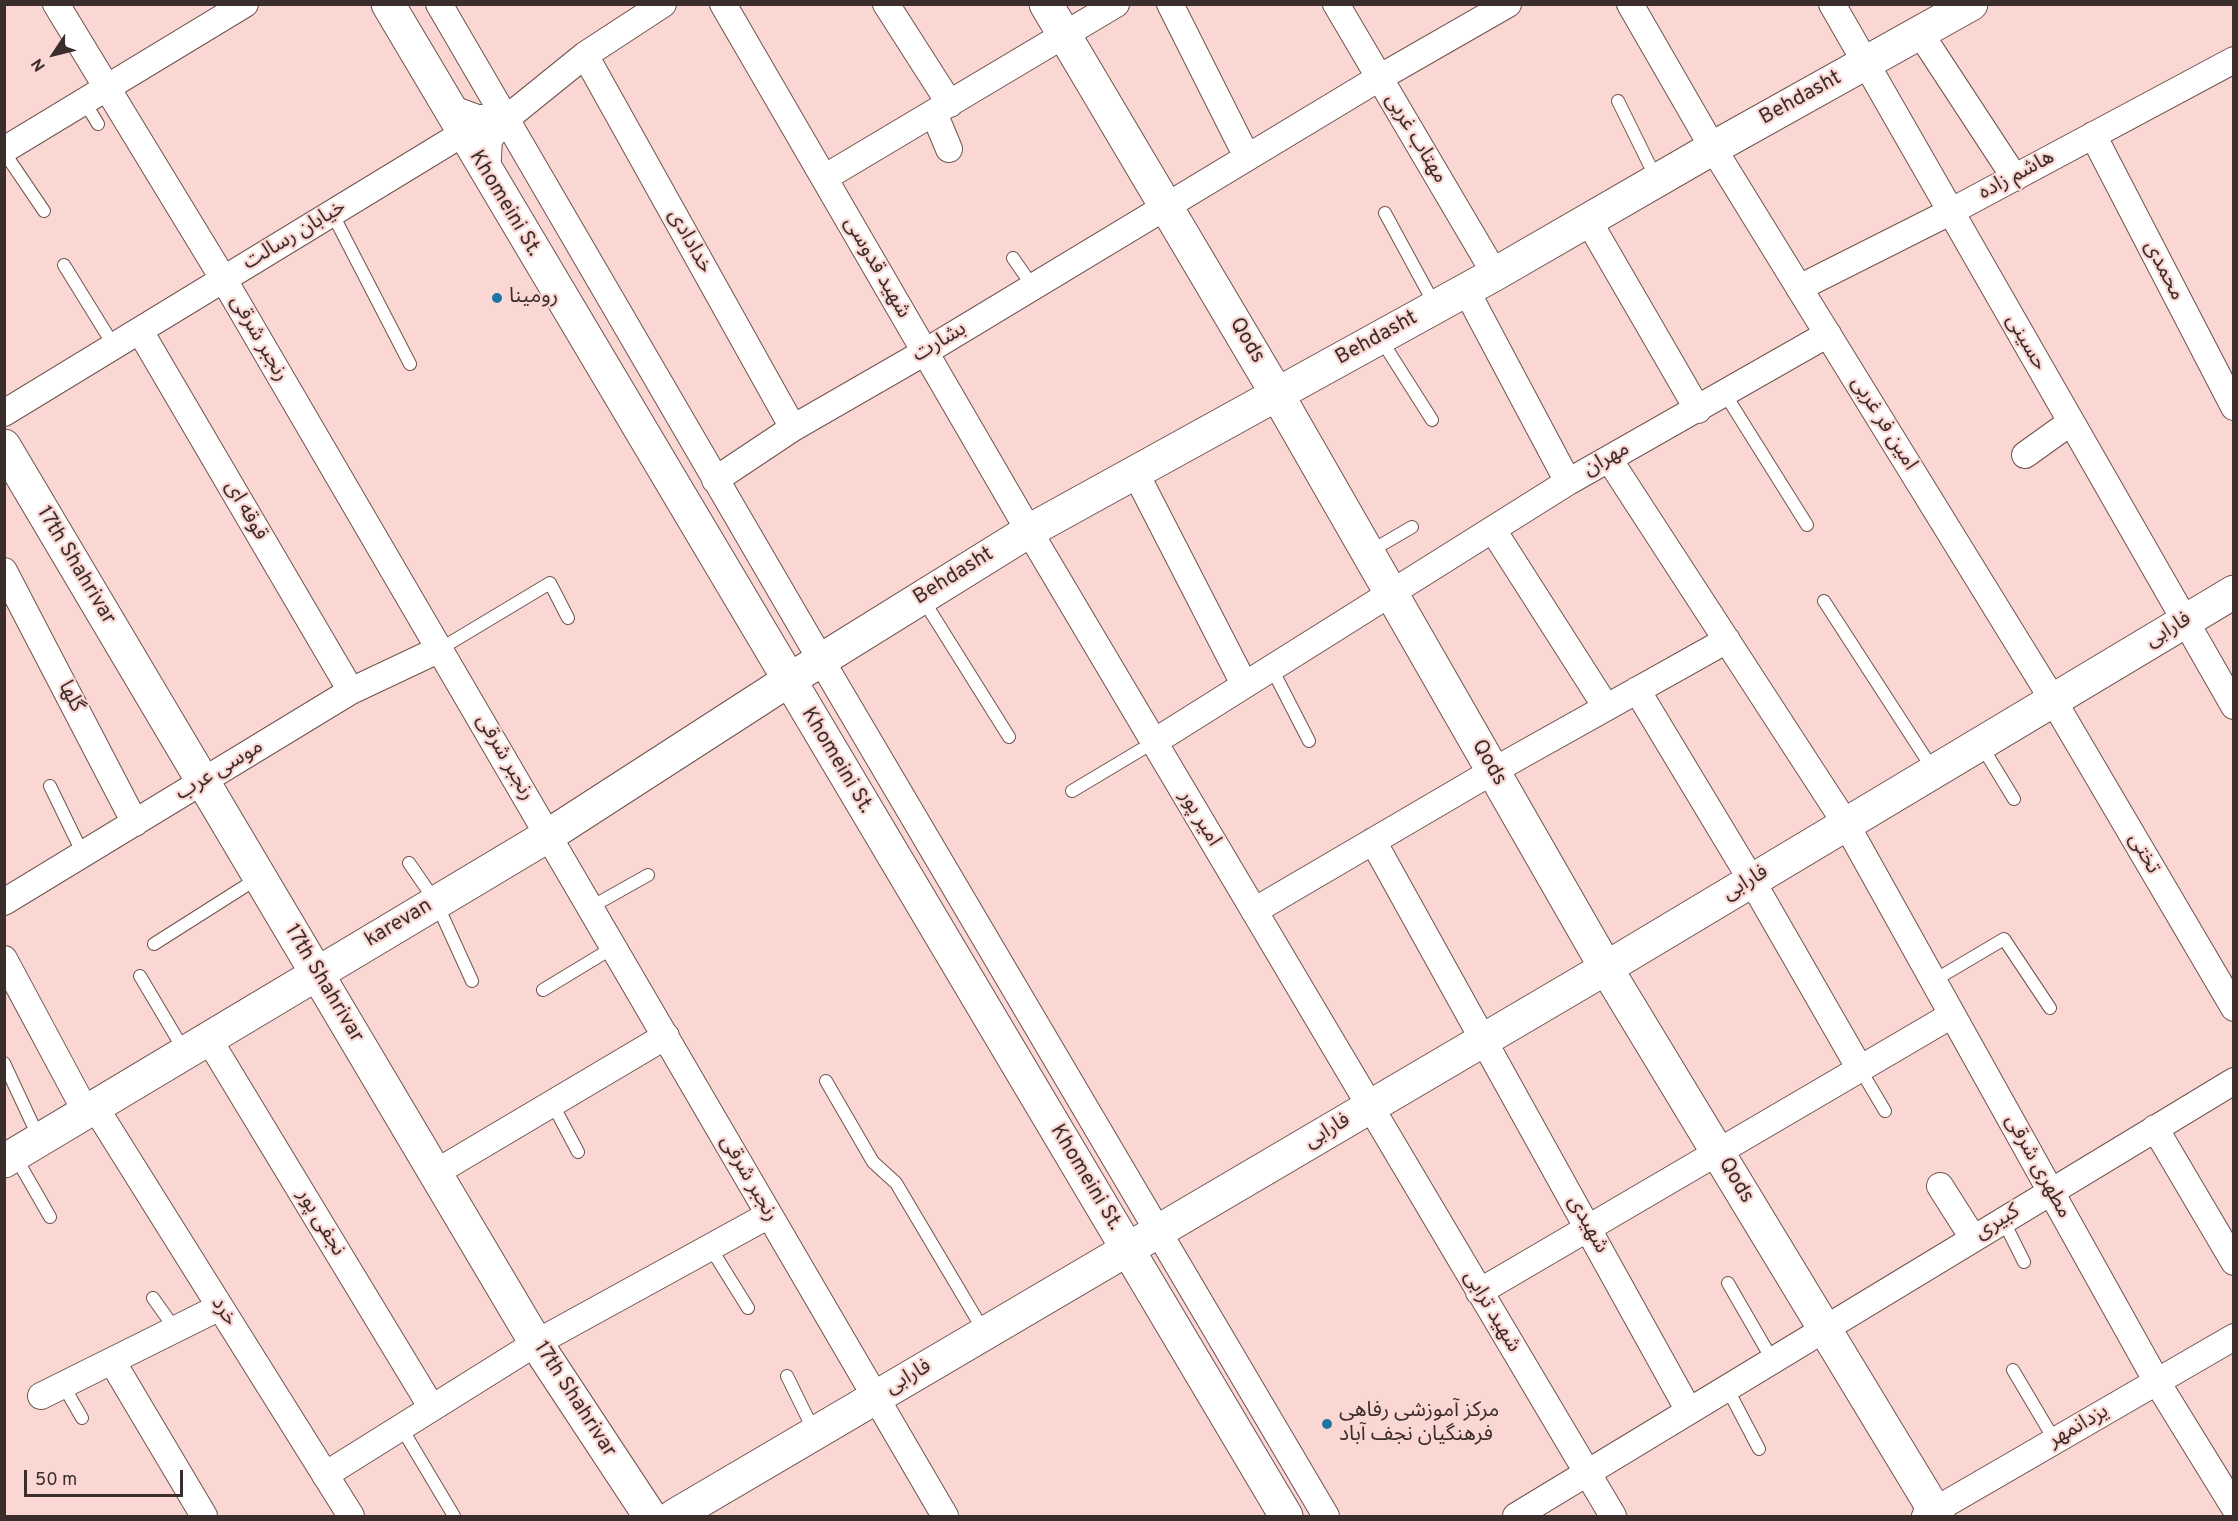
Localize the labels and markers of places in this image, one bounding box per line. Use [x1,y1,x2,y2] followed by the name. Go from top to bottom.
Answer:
[509,285,558,311] place label: رومینا
[490,291,504,305] marker: رومینا
[1339,1399,1499,1449] place label: مرکز آموزشی رفاهی فرهنگیان نجف آباد
[1320,1417,1334,1431] marker: مرکز آموزشی رفاهی فرهنگیان نجف آباد

